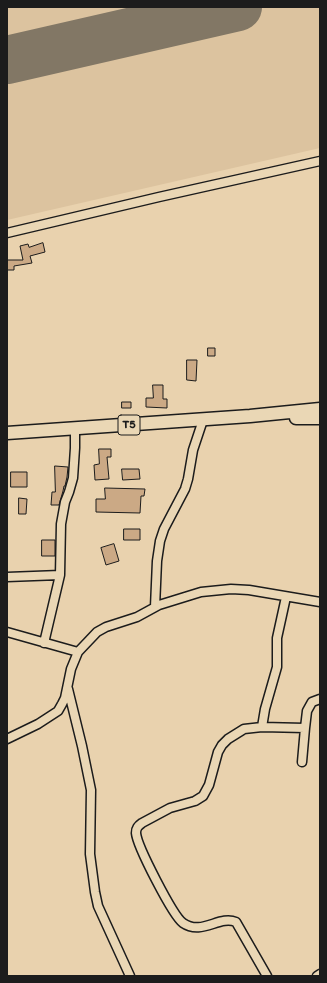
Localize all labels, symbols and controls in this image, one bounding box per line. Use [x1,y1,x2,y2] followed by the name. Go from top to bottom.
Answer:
[118,415,140,435] road number: T5

